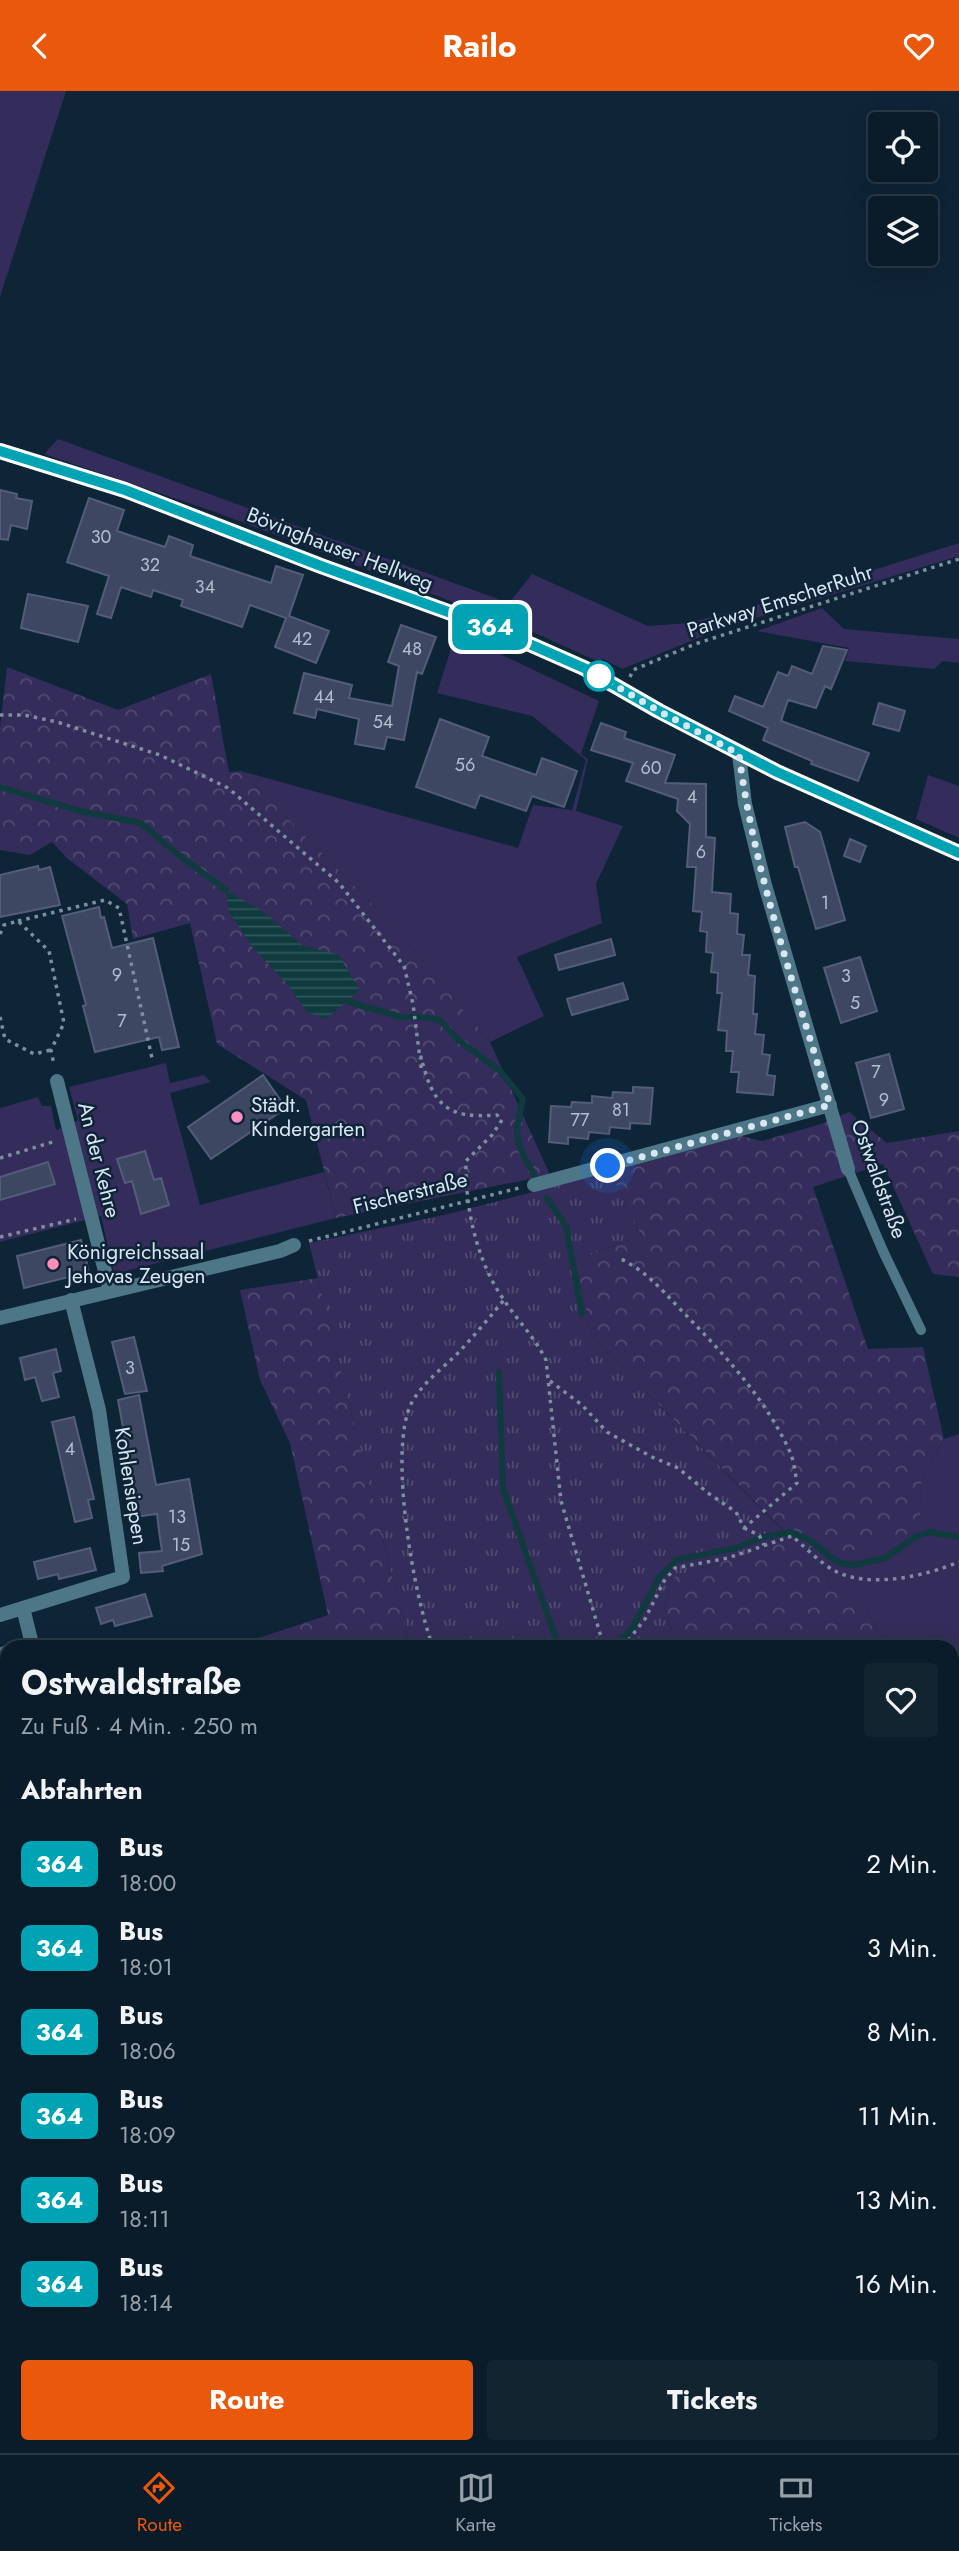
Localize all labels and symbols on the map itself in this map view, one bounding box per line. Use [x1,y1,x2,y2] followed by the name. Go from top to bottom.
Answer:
[242,500,438,598] street label: Bövinghauser Hellweg
[91,524,112,550] house number: 30
[140,552,160,578] house number: 32
[683,557,878,645] street label: Parkway EmscherRuhr
[195,574,215,600] house number: 34
[450,604,530,650] line badge: 364
[292,626,312,652] house number: 42
[402,636,422,662] house number: 48
[584,661,614,691] unlabelled marker
[314,684,335,710] house number: 44
[373,709,393,735] house number: 54
[455,752,475,778] house number: 56
[640,755,662,781] house number: 60
[687,784,697,810] house number: 4
[696,839,706,865] house number: 6
[821,890,829,916] house number: 1
[112,962,122,988] house number: 9
[841,963,851,989] house number: 3
[850,990,860,1016] house number: 5
[117,1008,127,1034] house number: 7
[871,1059,881,1085] house number: 7
[879,1087,889,1113] house number: 9
[251,1090,365,1144] place label: Städt. Kindergarten
[612,1097,630,1123] house number: 81
[70,1099,128,1221] street label: An der Kehre
[571,1107,590,1133] house number: 77
[229,1109,245,1125] marker: Städt. Kindergarten
[844,1115,914,1243] street label: Ostwaldstraße
[590,1148,625,1183] your location
[350,1164,471,1222] street label: Fischerstraße
[64,1237,206,1291] place label: Königreichssaal Jehovas Zeugen
[45,1256,61,1272] marker: Königreichssaal Jehovas Zeugen
[125,1355,135,1381] house number: 3
[107,1425,155,1547] street label: Kohlensiepen
[65,1436,75,1462] house number: 4
[168,1504,186,1530] house number: 13
[172,1532,190,1558] house number: 15

